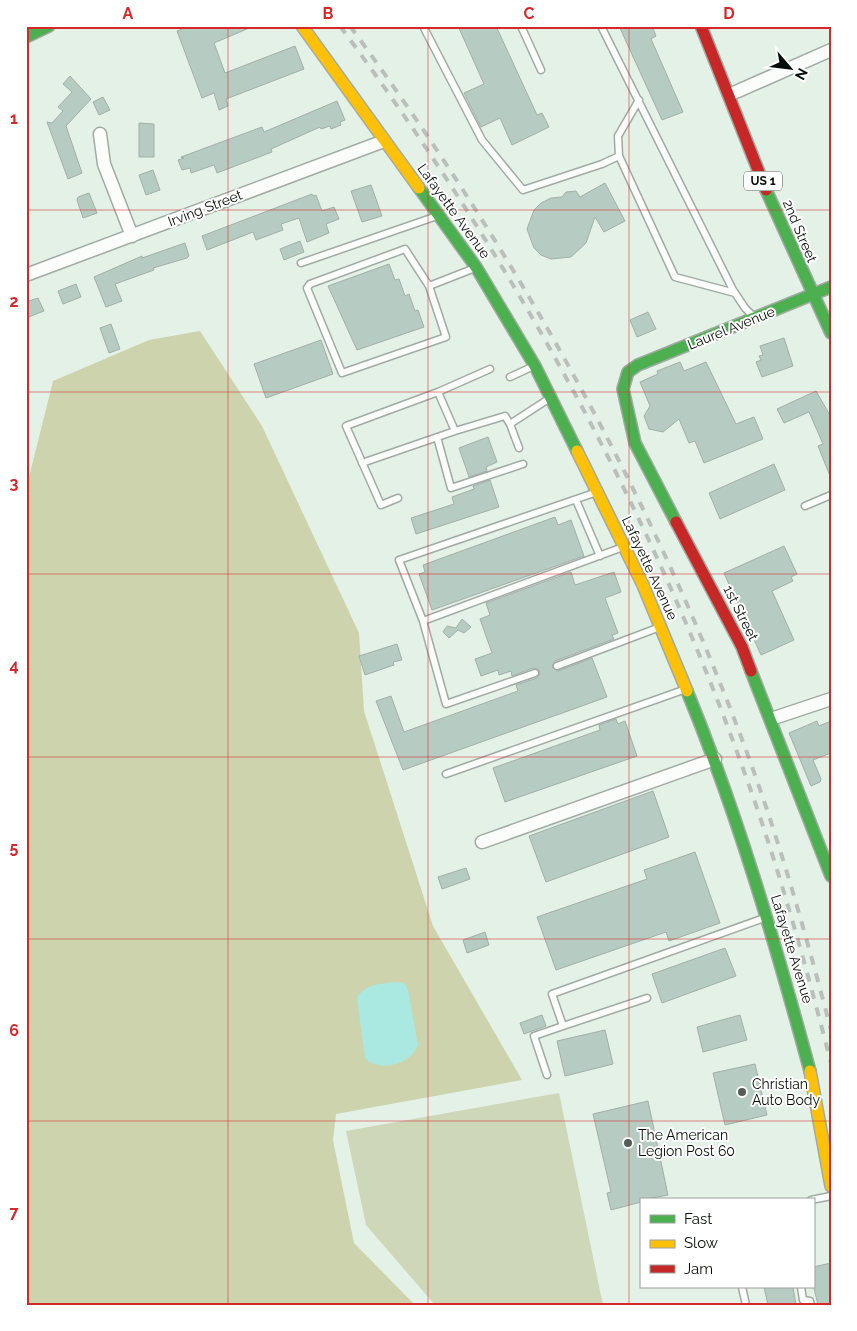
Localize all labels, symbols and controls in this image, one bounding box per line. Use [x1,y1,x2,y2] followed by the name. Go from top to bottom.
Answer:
[123,4,134,23] text: A
[323,4,334,23] text: B
[524,4,535,23] text: C
[723,4,735,23] text: D
[764,42,814,92] north arrow
[792,66,811,83] text: N
[10,109,18,128] text: 1
[414,161,494,261] street label: Lafayette Avenue
[744,172,782,190] road number: US 1
[166,186,245,229] street label: Irving Street
[780,197,820,265] street label: 2nd Street
[9,292,19,311] text: 2
[685,303,777,353] street label: Laurel Avenue
[10,474,19,493] text: 3
[619,513,681,623] street label: Lafayette Avenue
[720,583,762,644] street label: 1st Street
[9,656,19,675] text: 4
[10,838,19,857] text: 5
[768,893,816,1005] street label: Lafayette Avenue
[9,1021,19,1040] text: 6
[752,1076,820,1108] place label: Christian Auto Body
[736,1086,748,1098] marker: Christian Auto Body
[638,1127,735,1159] place label: The American Legion Post 60
[622,1137,634,1149] marker: The American Legion Post 60
[640,1198,814,1288] legend
[10,1203,19,1222] text: 7
[684,1210,712,1228] text: Fast
[684,1234,718,1252] text: Slow
[684,1260,713,1278] text: Jam

